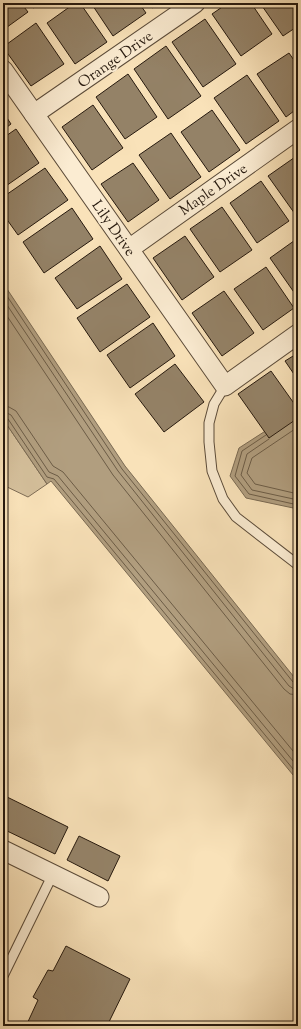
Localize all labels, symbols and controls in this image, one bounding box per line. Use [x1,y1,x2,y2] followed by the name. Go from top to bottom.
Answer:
[74,27,158,94] street label: Orange Drive
[175,159,252,222] street label: Maple Drive
[86,197,140,261] street label: Lily Drive

